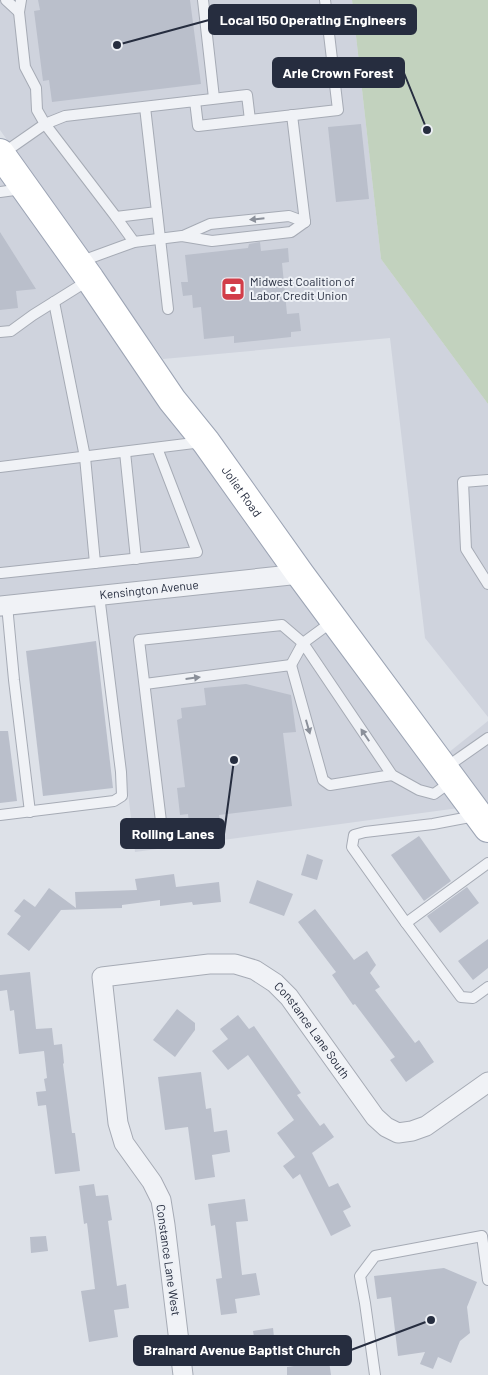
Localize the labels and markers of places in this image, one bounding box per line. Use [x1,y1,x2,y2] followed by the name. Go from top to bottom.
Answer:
[209,5,416,34] callout: Local 150 Operating Engineers
[273,58,404,87] callout: Arie Crown Forest
[250,274,355,302] place label: Midwest Coalition of Labor Credit Union
[220,276,246,302] bank icon: Midwest Coalition of Labor Credit Union
[121,819,224,848] callout: Rolling Lanes
[134,1336,351,1365] callout: Brainard Avenue Baptist Church

